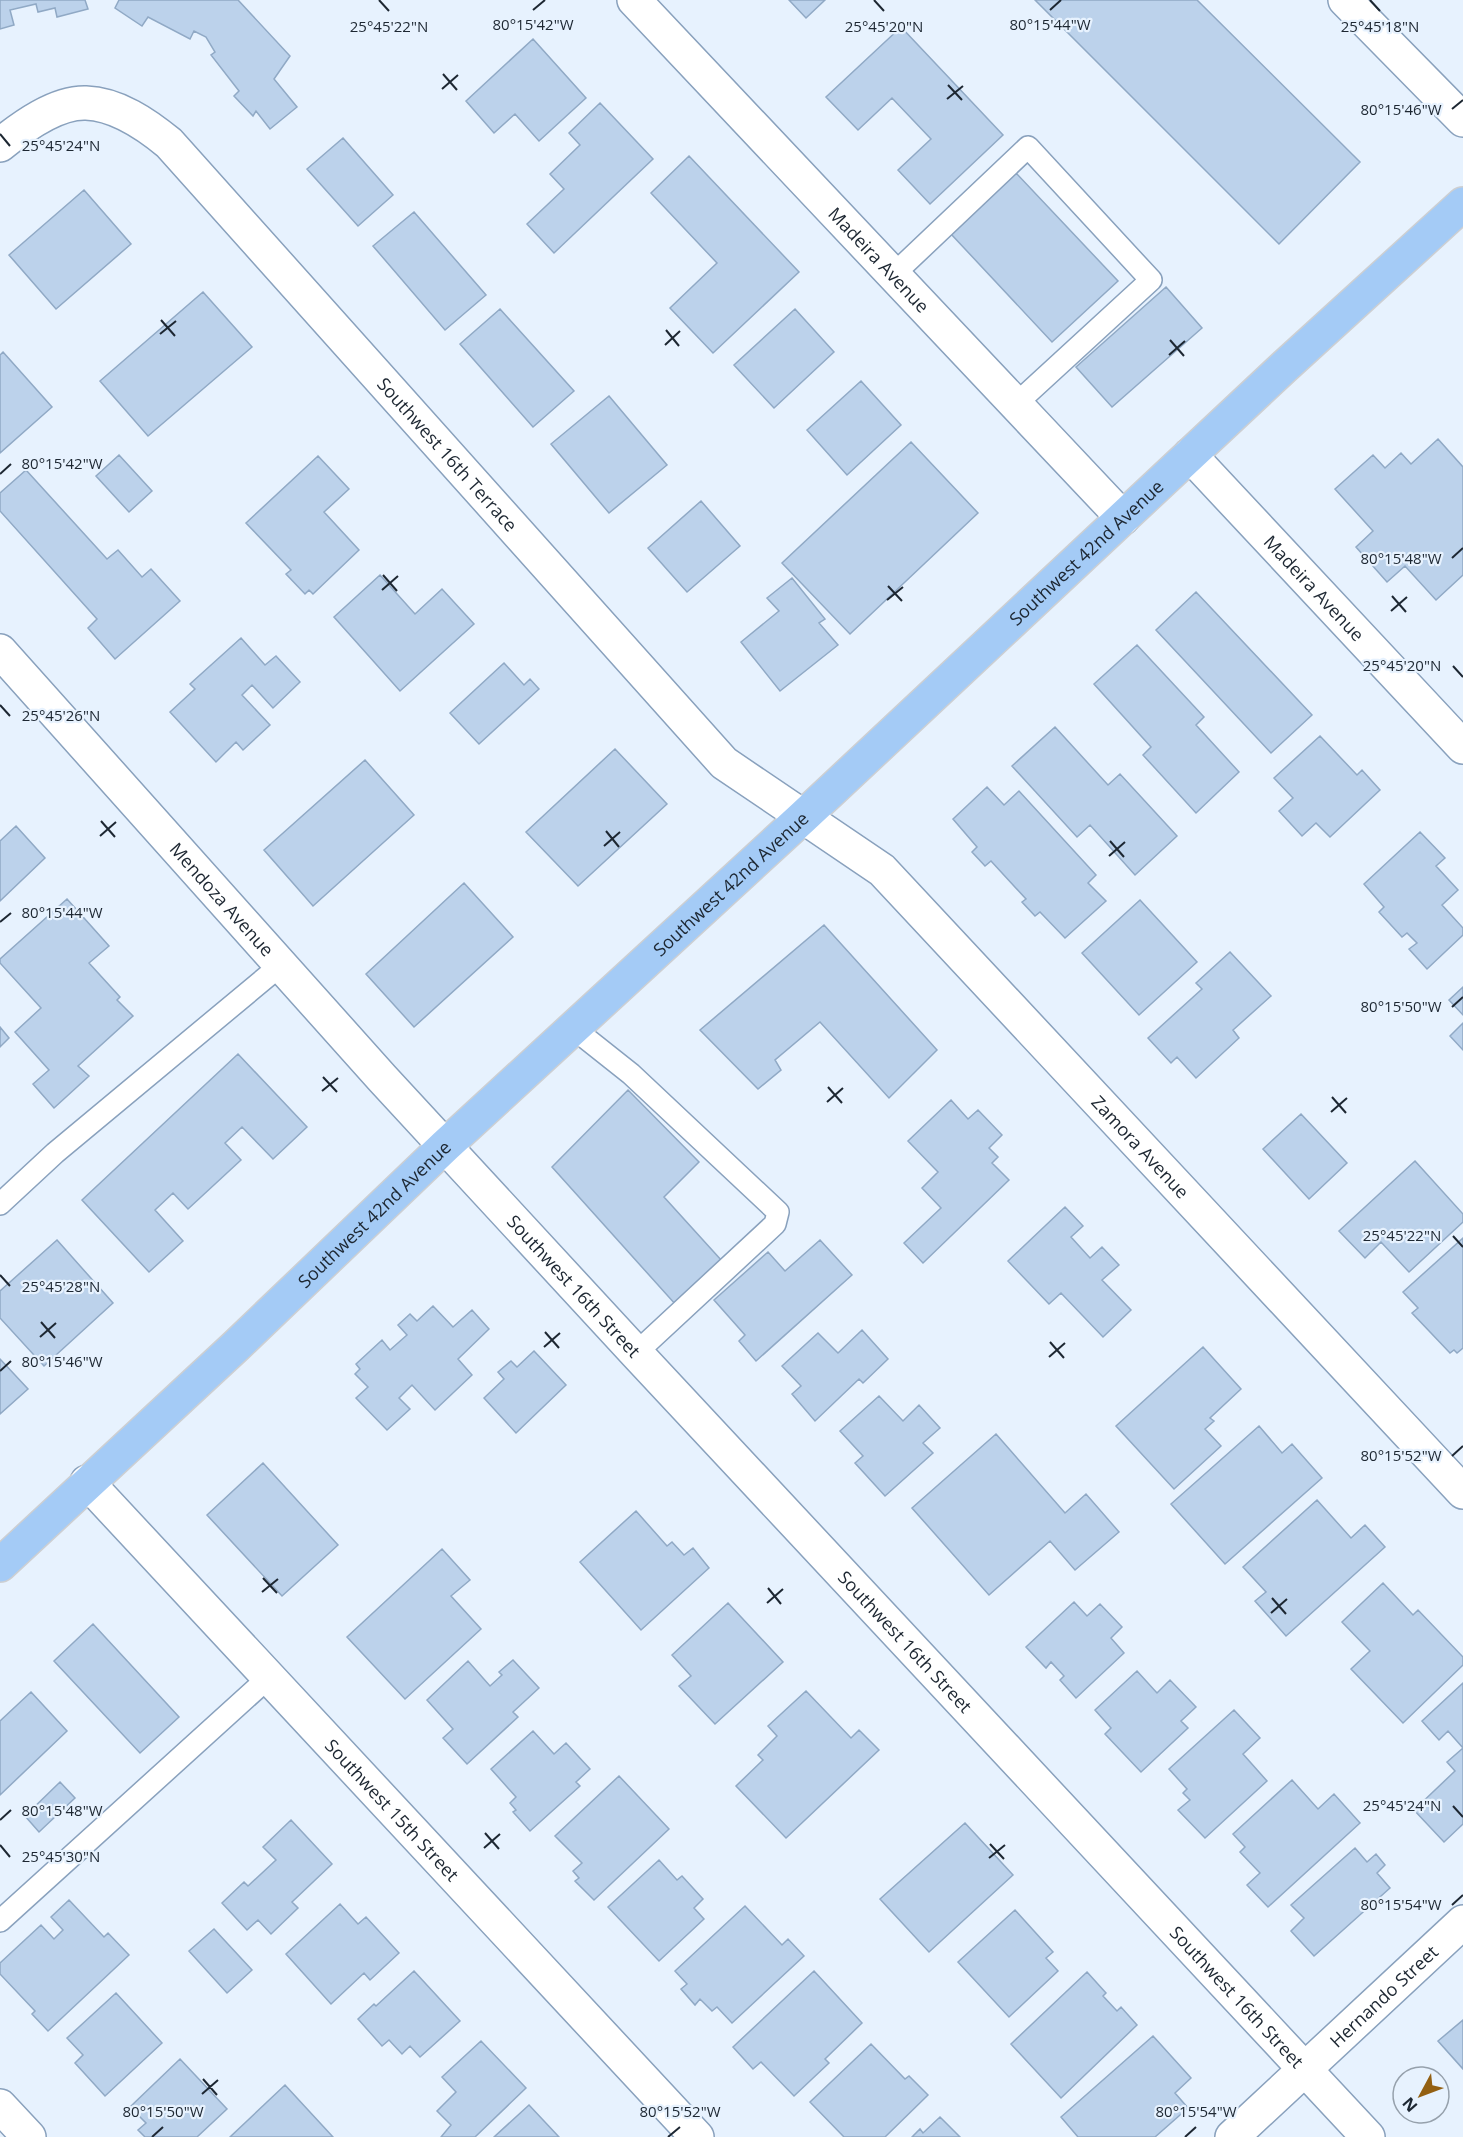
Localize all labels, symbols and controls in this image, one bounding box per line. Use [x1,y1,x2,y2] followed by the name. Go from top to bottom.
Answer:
[493,14,574,34] text: 80°15'42"W
[1010,14,1091,34] text: 80°15'44"W
[350,16,428,36] text: 25°45'22"N
[845,16,923,36] text: 25°45'20"N
[1341,16,1419,36] text: 25°45'18"N
[1361,99,1442,119] text: 80°15'46"W
[22,135,100,155] text: 25°45'24"N
[823,202,935,318] street label: Madeira Avenue
[372,372,523,536] street label: Southwest 16th Terrace
[22,453,103,473] text: 80°15'42"W
[1004,474,1168,630] street label: Southwest 42nd Avenue
[1259,530,1370,646] street label: Madeira Avenue
[1361,548,1442,568] text: 80°15'48"W
[1363,655,1441,675] text: 25°45'20"N
[22,705,100,725] text: 25°45'26"N
[648,806,813,961] street label: Southwest 42nd Avenue
[165,837,279,961] street label: Mendoza Avenue
[22,902,103,922] text: 80°15'44"W
[1361,996,1442,1016] text: 80°15'50"W
[1087,1090,1195,1203] street label: Zamora Avenue
[292,1135,456,1293] street label: Southwest 42nd Avenue
[502,1209,646,1362] street label: Southwest 16th Street
[1363,1225,1441,1245] text: 25°45'22"N
[22,1276,100,1296] text: 25°45'28"N
[22,1351,103,1371] text: 80°15'46"W
[1361,1445,1442,1465] text: 80°15'52"W
[833,1565,978,1718] street label: Southwest 16th Street
[320,1734,464,1886] street label: Southwest 15th Street
[1363,1795,1441,1815] text: 25°45'24"N
[22,1800,103,1820] text: 80°15'48"W
[22,1846,100,1866] text: 25°45'30"N
[1361,1894,1442,1914] text: 80°15'54"W
[1165,1921,1309,2073] street label: Southwest 16th Street
[1324,1940,1443,2052] street label: Hernando Street
[1391,2065,1451,2125] north arrow
[1397,2093,1422,2117] text: N
[123,2101,204,2121] text: 80°15'50"W
[640,2101,721,2121] text: 80°15'52"W
[1156,2101,1237,2121] text: 80°15'54"W

